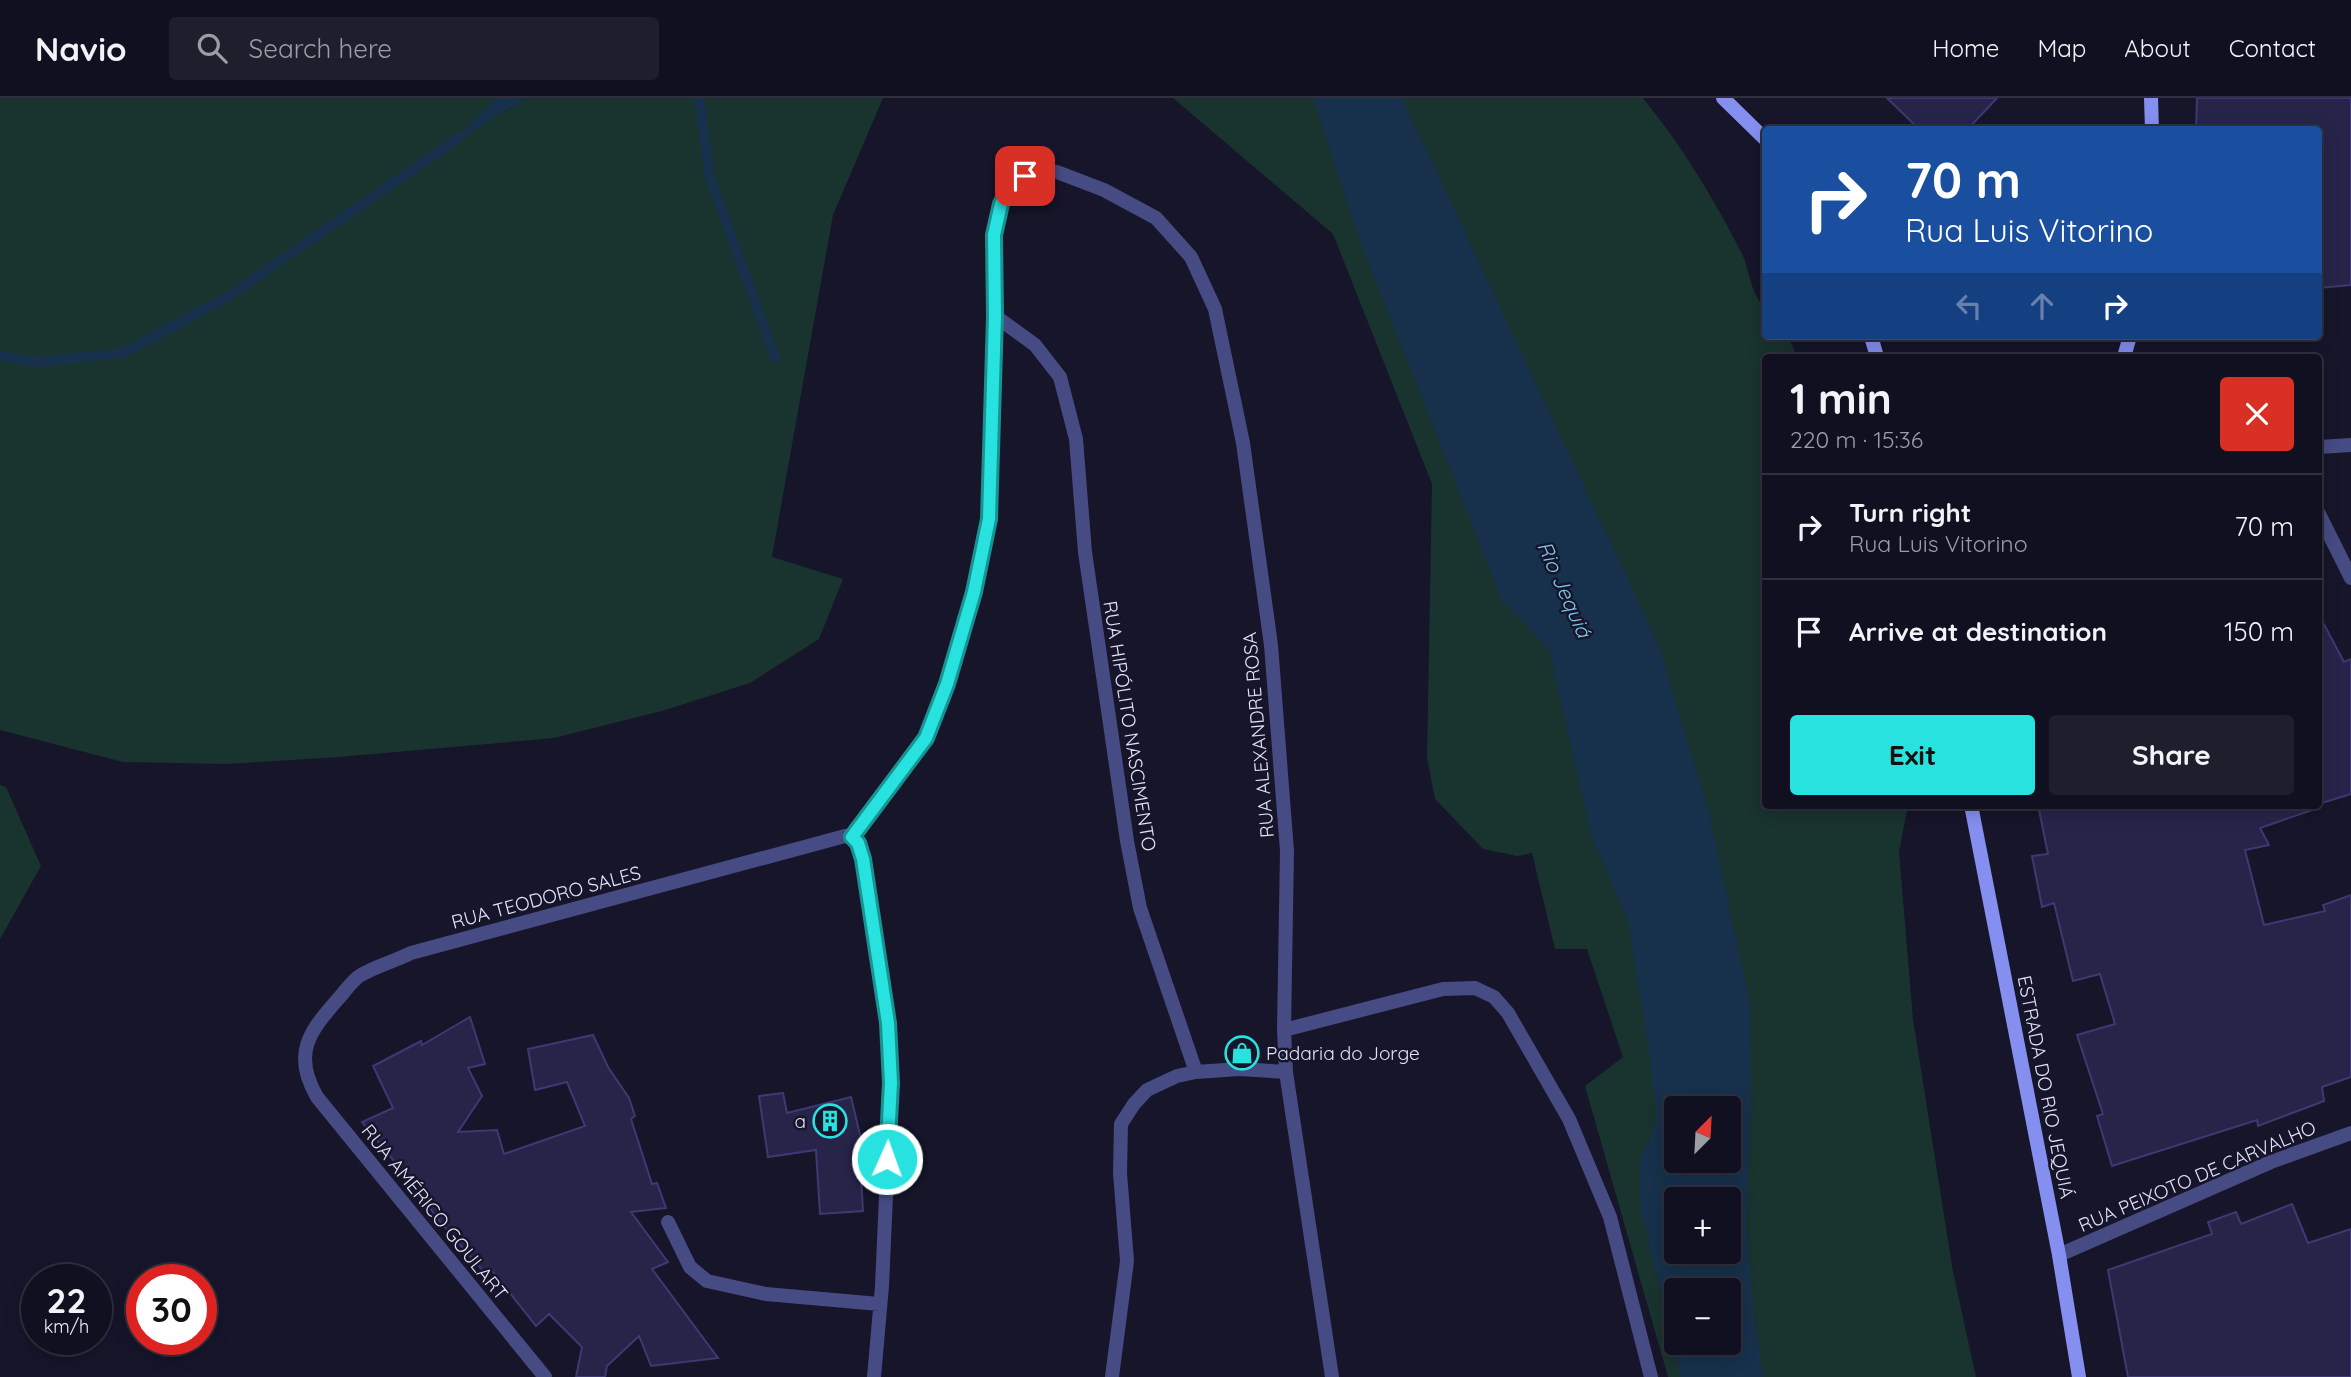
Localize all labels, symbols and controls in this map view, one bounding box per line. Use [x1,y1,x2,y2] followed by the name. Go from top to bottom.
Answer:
[169,17,659,80] search box
[35,28,127,69] text: Navio
[193,29,231,67] icon: search
[249,32,392,65] text: Search here
[1932,33,1999,63] text: Home
[2037,33,2086,63] text: Map
[2124,33,2191,63] text: About
[2229,33,2316,63] text: Contact
[995,146,1055,206] pin
[1905,149,2021,210] text: 70 m
[1790,154,1881,245] icon: right
[1006,157,1044,195] icon: arrive
[1905,210,2153,250] text: Rua Luis Vitorino
[1950,287,1988,325] icon: left
[2023,287,2061,325] icon: ahead
[2096,287,2134,325] icon: right
[1790,372,1892,425] text: 1 min
[2220,377,2294,451] button: close
[1790,425,1923,454] text: 220 m · 15:36
[1849,496,1971,529] text: Turn right
[1790,508,1828,546] icon: right
[2234,510,2294,543] text: 70 m
[1849,529,2028,558] text: Rua Luis Vitorino
[1532,537,1598,642] water label: Rio Jequiá
[1098,599,1162,853] street label: RUA HIPÓLITO NASCIMENTO
[1790,613,1828,651] icon: arrive
[1849,615,2107,648] text: Arrive at destination
[2224,615,2294,648] text: 150 m
[1237,631,1279,839] street label: RUA ALEXANDRE ROSA
[1790,715,2035,795] button: Exit
[2049,715,2294,795] button: Share
[449,860,643,934] street label: RUA TEODORO SALES
[2013,973,2079,1201] street label: ESTRADA DO RIO JEQUIÁ
[1223,1034,1261,1072] shop icon: Padaria do Jorge
[1266,1041,1420,1065] place label: Padaria do Jorge
[1664,1096,1741,1172] north arrow
[1664,1096,1741,1355] map controls
[811,1102,849,1140] building icon: a
[794,1109,806,1133] place label: a
[2075,1115,2319,1237] street label: RUA PEIXOTO DE CARVALHO
[357,1119,513,1305] street label: RUA AMÉRICO GOULART
[850,1122,924,1196] position arrow
[1664,1187,1741,1264] button: +
[126,1264,217,1355] speed limit sign: 30
[47,1278,86,1322] text: 22
[1664,1278,1741,1355] button: −
[44,1315,89,1338] text: km/h

